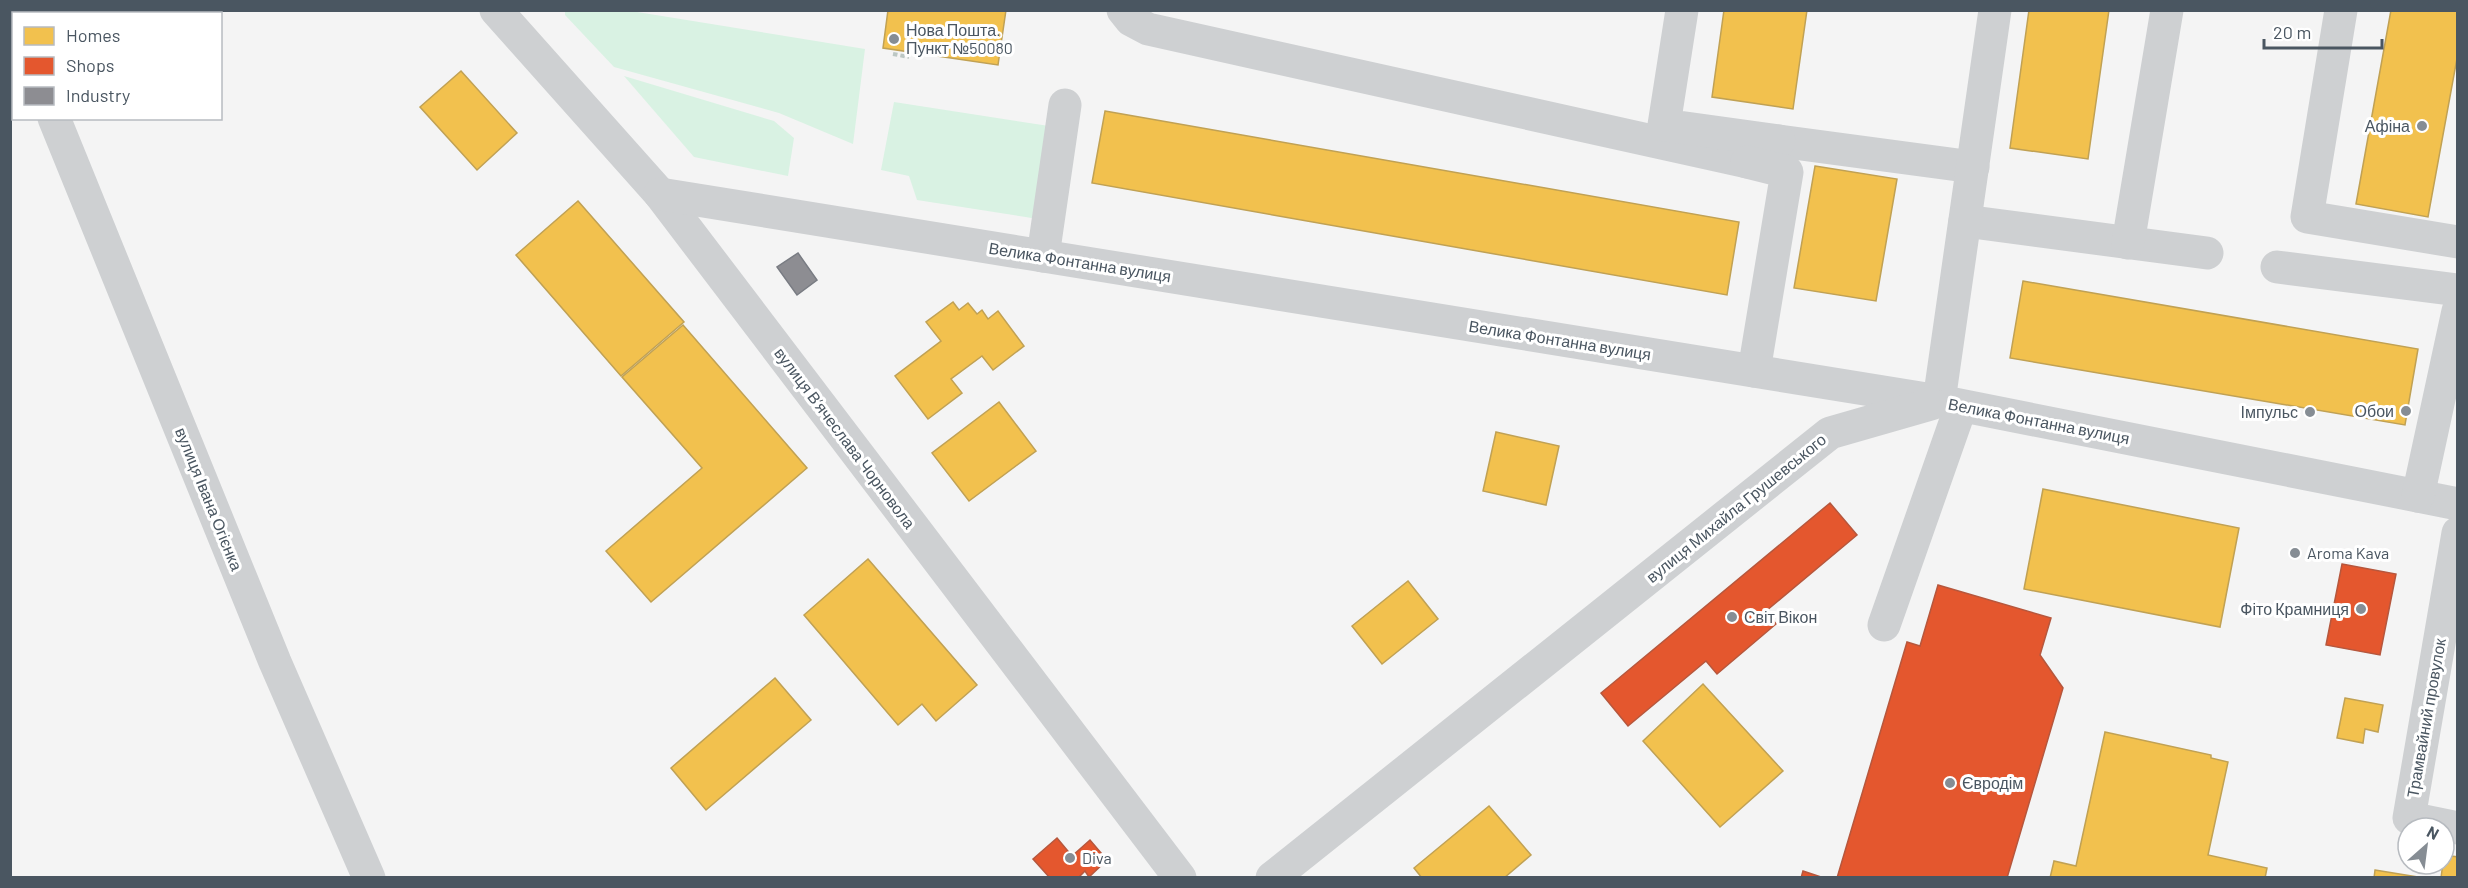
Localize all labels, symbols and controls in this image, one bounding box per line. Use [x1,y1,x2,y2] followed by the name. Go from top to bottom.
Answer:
[12,12,222,120] legend
[2264,12,2382,50] scale bar
[906,20,1013,57] place label: Нова Пошта. Пункт №50080
[2273,21,2311,43] text: 20 m
[66,24,120,46] text: Homes
[887,32,901,46] marker: Нова Пошта. Пункт №50080
[66,54,115,76] text: Shops
[66,84,130,106] text: Industry
[2365,116,2410,135] place label: Афіна
[2415,119,2429,133] marker: Афіна
[988,238,1173,285] street label: Велика Фонтанна вулиця
[1468,316,1653,363] street label: Велика Фонтанна вулиця
[771,343,920,532] street label: вулиця В’ячеслава Чорновола
[1947,394,2131,447] street label: Велика Фонтанна вулиця
[2355,401,2394,420] place label: Обои
[2241,402,2298,421] place label: Імпульс
[2399,404,2413,418] marker: Обои
[2303,405,2317,419] marker: Імпульс
[172,424,247,573] street label: вулиця Івана Огієнка
[1642,429,1829,586] street label: вулиця Михайла Грушевського
[2307,543,2389,562] place label: Aroma Kava
[2288,546,2302,560] marker: Aroma Kava
[2240,599,2349,618] place label: Фіто Крамниця
[2354,602,2368,616] marker: Фіто Крамниця
[1744,607,1817,626] place label: Світ Вікон
[1725,610,1739,624] marker: Світ Вікон
[2402,636,2449,799] street label: Трамвайний провулок
[1962,773,2023,792] place label: Євродім
[1943,776,1957,790] marker: Євродім
[2396,816,2456,876] north arrow
[2424,821,2442,843] text: N
[1082,848,1112,867] place label: Diva
[1063,851,1077,865] marker: Diva

